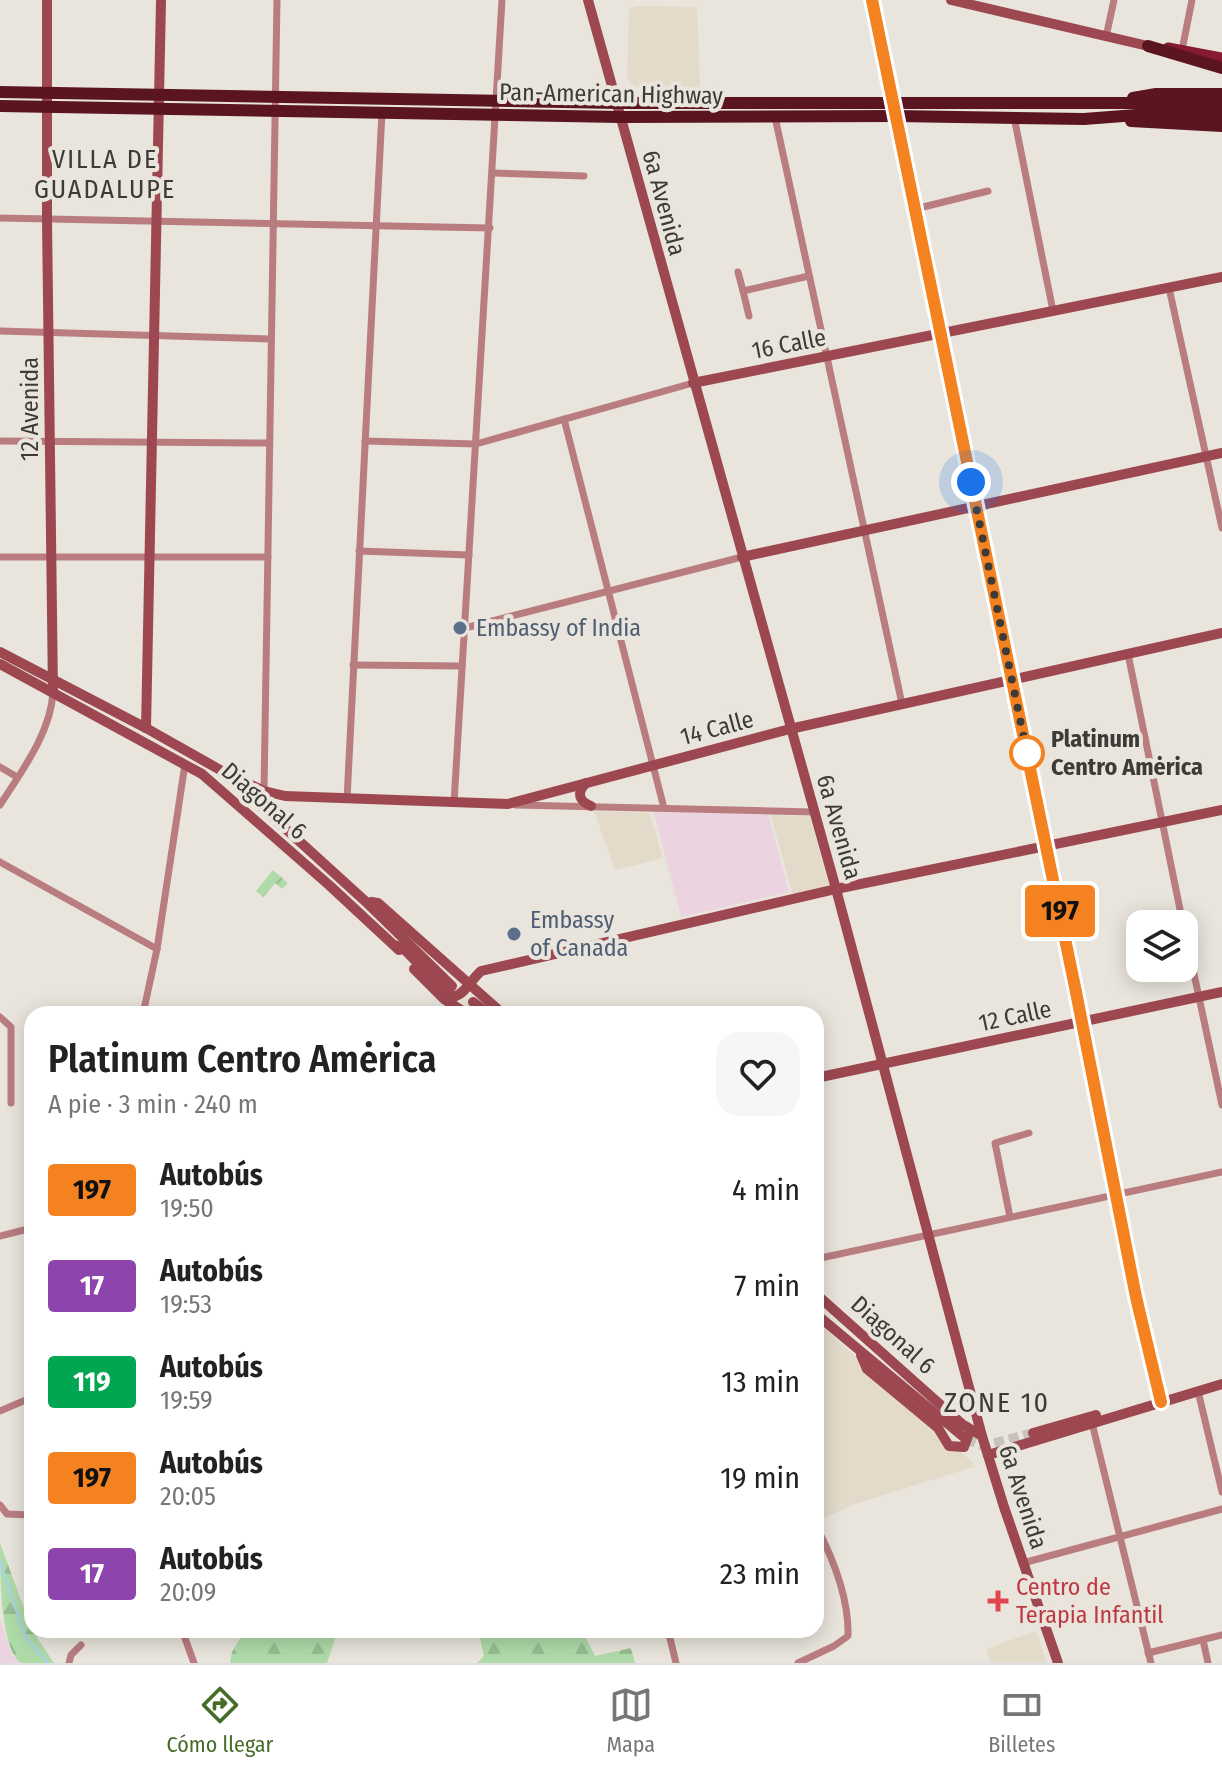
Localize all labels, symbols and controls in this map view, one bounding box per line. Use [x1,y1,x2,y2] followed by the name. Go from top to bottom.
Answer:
[499,78,723,110] street label: Pan-American Highway
[34,144,176,205] district label: VILLA DE GUADALUPE
[637,147,691,259] street label: 6a Avenida
[750,323,828,365] street label: 16 Calle
[16,357,44,461] street label: 12 Avenida
[951,462,991,502] your location
[476,614,641,642] place label: Embassy of India
[451,619,469,637] marker: Embassy of India
[677,705,757,751] street label: 14 Calle
[1051,725,1203,781] place label: Platinum Centro Amėrica
[1010,736,1044,770] marker: Platinum Centro Amėrica
[216,757,312,845] street label: Diagonal 6
[811,771,867,883] street label: 6a Avenida
[1014,885,1106,937] line badge: 197
[1041,894,1079,927] text: 197
[530,906,628,962] place label: Embassy of Canada
[1126,910,1198,982] map controls
[1126,910,1198,982] button: layers
[505,925,523,943] marker: Embassy of Canada
[976,995,1054,1037] street label: 12 Calle
[716,1032,800,1116] button: heart
[48,1036,437,1082] text: Platinum Centro Amėrica
[48,1089,258,1120] text: A pie · 3 min · 240 m
[160,1157,263,1193] text: Autobús
[732,1172,800,1208] text: 4 min
[73,1173,111,1206] text: 197
[160,1193,214,1224] text: 19:50
[160,1253,263,1289] text: Autobús
[734,1268,800,1304] text: 7 min
[80,1269,104,1302] text: 17
[160,1289,212,1320] text: 19:53
[845,1290,941,1380] street label: Diagonal 6
[160,1349,263,1385] text: Autobús
[721,1364,800,1400] text: 13 min
[73,1365,111,1398] text: 119
[160,1385,213,1416] text: 19:59
[944,1386,1050,1419] district label: ZONE 10
[993,1441,1053,1553] street label: 6a Avenida
[160,1445,263,1481] text: Autobús
[720,1460,800,1496] text: 19 min
[73,1461,111,1494] text: 197
[160,1481,216,1512] text: 20:05
[160,1541,263,1577] text: Autobús
[720,1556,800,1592] text: 23 min
[80,1557,104,1590] text: 17
[1016,1573,1164,1629] place label: Centro de Terapia Infantil
[160,1577,217,1608] text: 20:09
[987,1590,1009,1612] marker: Centro de Terapia Infantil
[167,1683,273,1758] tab: Cómo llegar
[606,1683,655,1758] tab: Mapa
[988,1683,1055,1758] tab: Billetes

